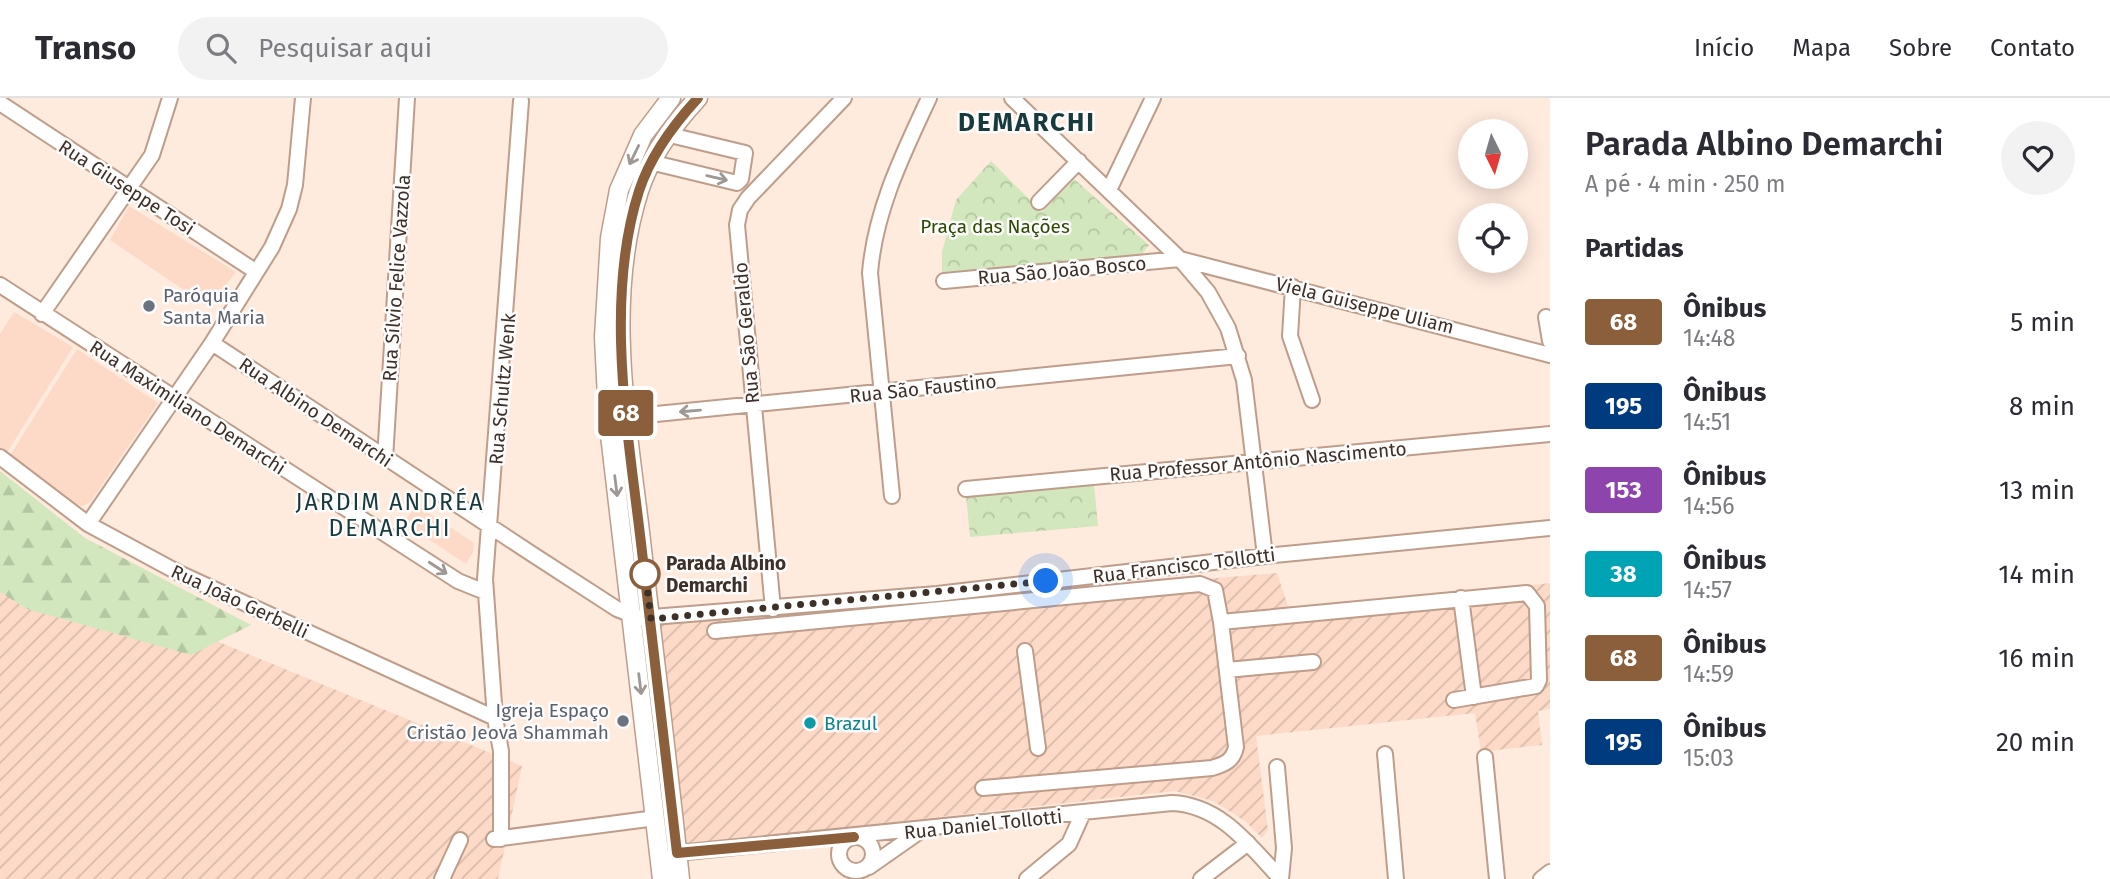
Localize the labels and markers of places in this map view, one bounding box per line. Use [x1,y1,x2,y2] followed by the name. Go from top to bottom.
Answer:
[163,284,265,329] place label: Paróquia Santa Maria
[141,298,157,314] marker: Paróquia Santa Maria
[666,552,786,597] place label: Parada Albino Demarchi
[630,559,660,589] marker: Parada Albino Demarchi
[406,699,609,744] place label: Igreja Espaço Cristão Jeová Shammah
[824,712,878,735] place label: Brazul
[615,713,631,729] marker: Igreja Espaço Cristão Jeová Shammah
[802,715,818,731] marker: Brazul

